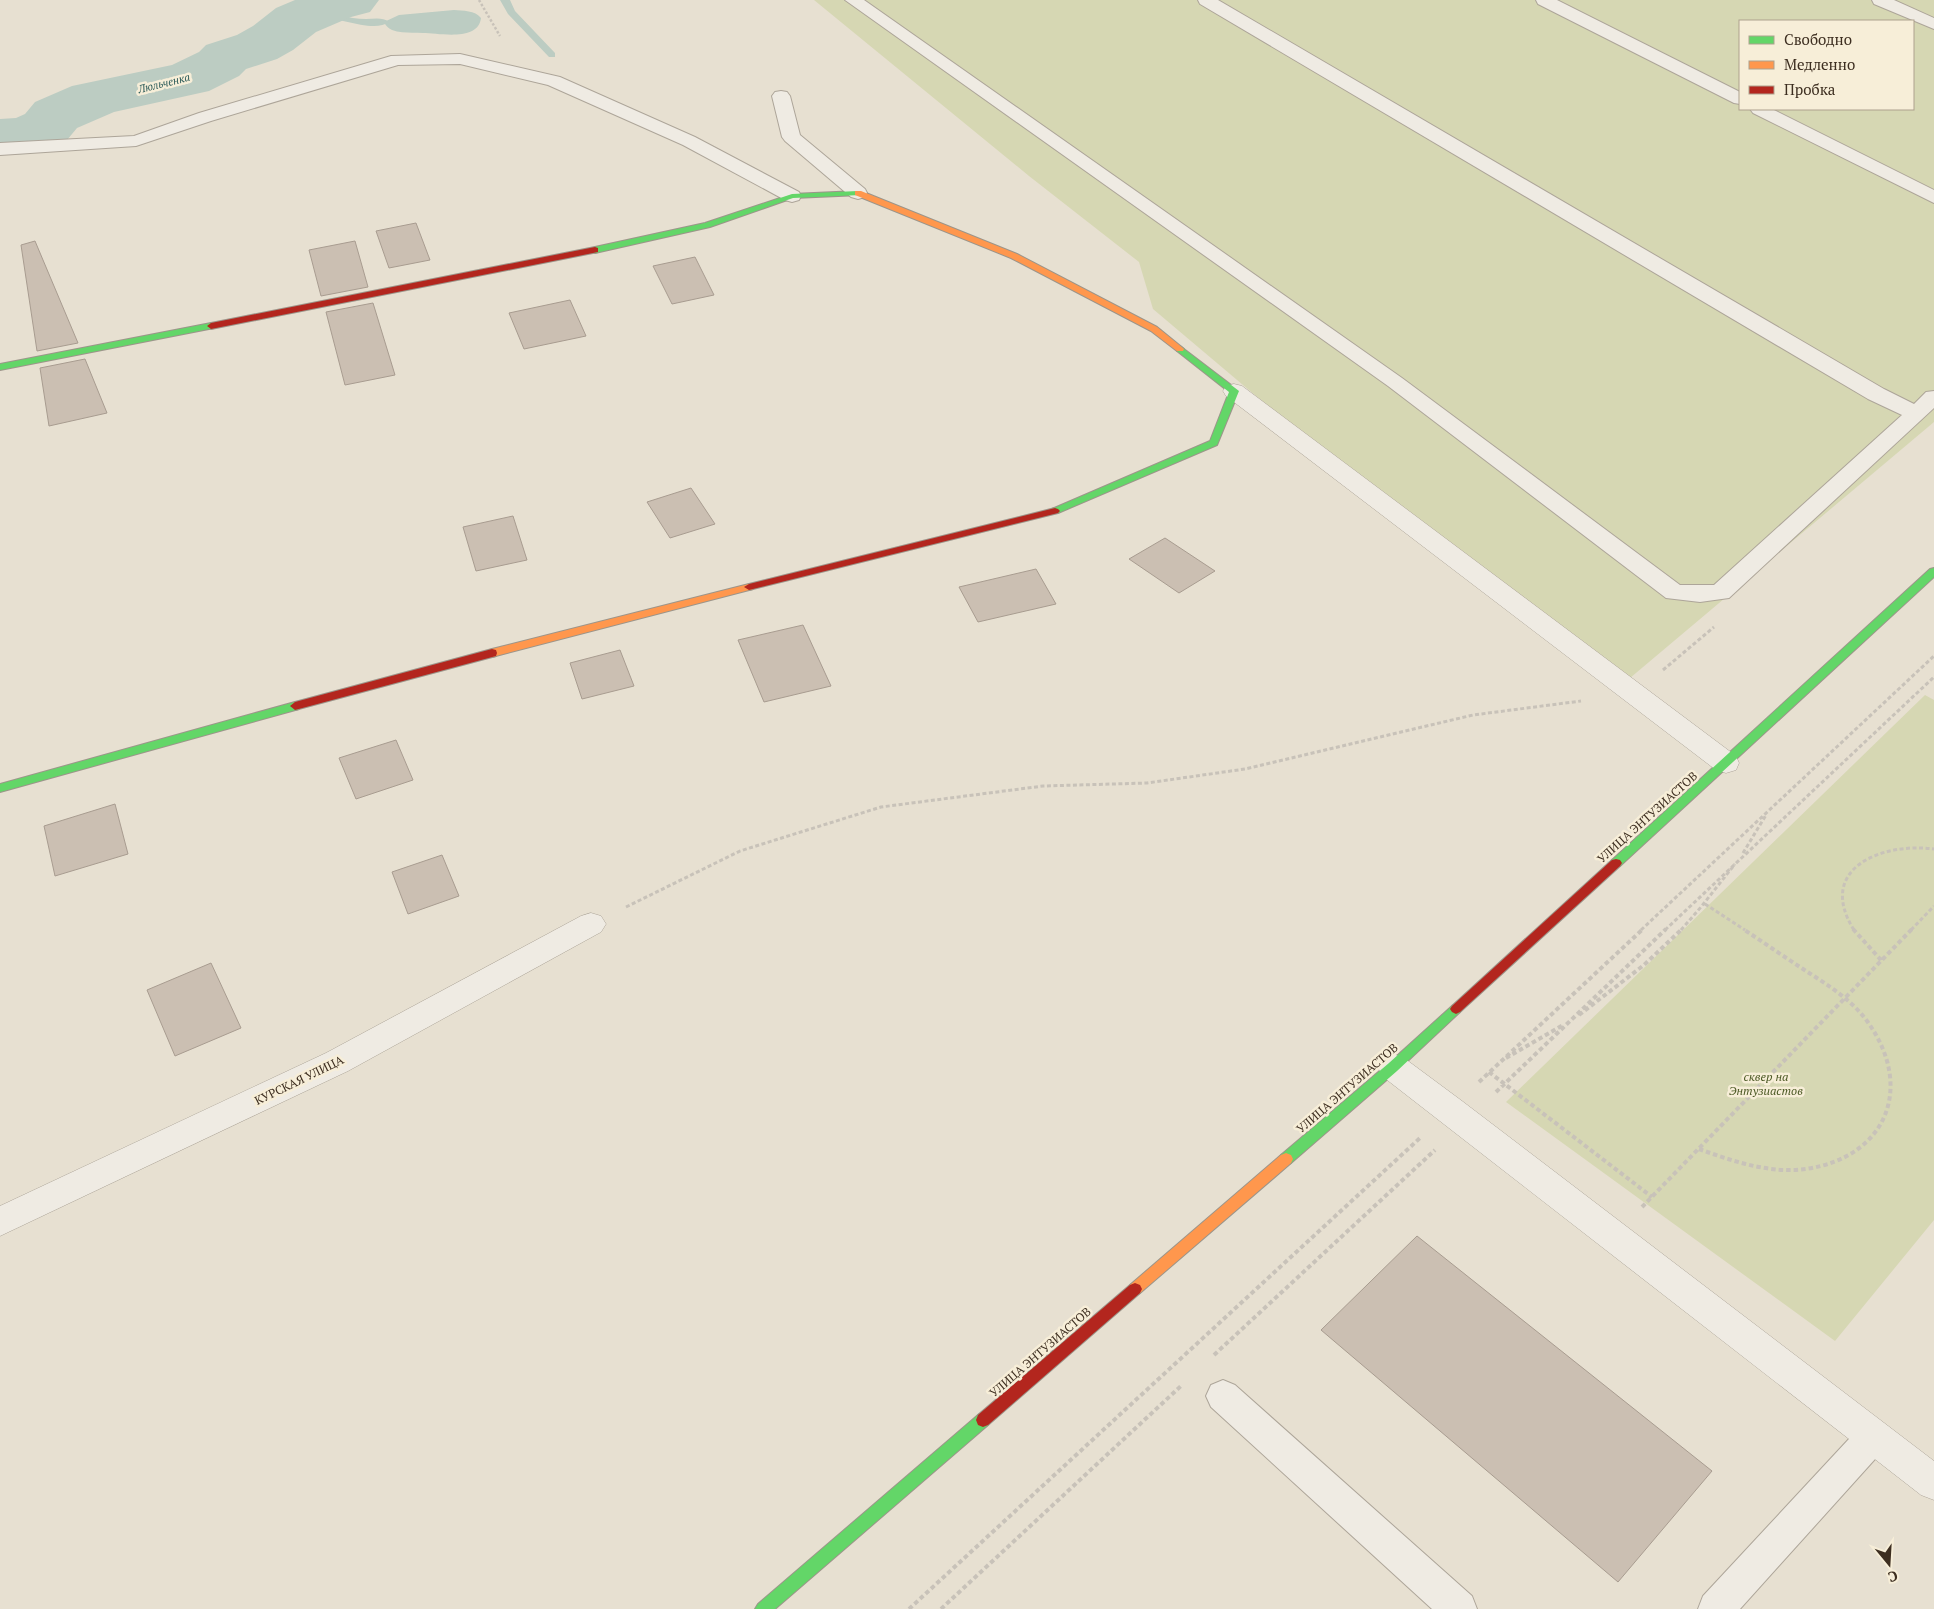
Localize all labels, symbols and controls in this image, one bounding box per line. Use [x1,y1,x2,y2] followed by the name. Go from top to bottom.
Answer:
[1739,20,1914,110] legend
[1784,29,1852,49] text: Свободно
[1784,54,1855,74] text: Медленно
[136,70,192,96] water label: Люльченка
[1784,79,1836,99] text: Пробка
[1594,768,1700,866] street label: УЛИЦА ЭНТУЗИАСТОВ
[1293,1040,1401,1136] street label: УЛИЦА ЭНТУЗИАСТОВ
[252,1052,347,1108] street label: КУРСКАЯ УЛИЦА
[1729,1069,1803,1098] park label: сквер на Энтузиастов
[986,1304,1094,1400] street label: УЛИЦА ЭНТУЗИАСТОВ
[1864,1539,1914,1589] north arrow
[1886,1566,1900,1587] text: С

